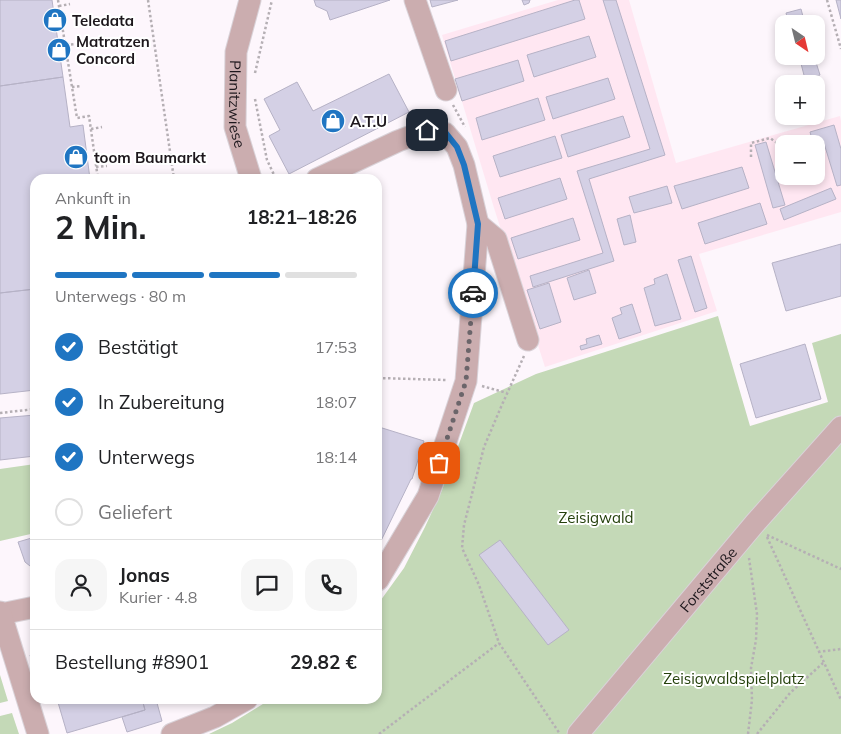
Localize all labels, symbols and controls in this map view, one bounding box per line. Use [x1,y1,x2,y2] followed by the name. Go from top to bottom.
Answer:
[42,7,68,33] shop icon: Teledata
[72,11,134,30] place label: Teledata
[775,15,825,65] north arrow
[775,15,825,185] map controls
[76,32,150,68] place label: Matratzen Concord
[46,37,72,63] shop icon: Matratzen Concord
[225,60,250,150] street label: Planitzwiese
[775,75,825,125] button: +
[320,108,346,134] shop icon: A.T.U
[406,109,448,151] pin
[350,112,387,131] place label: A.T.U
[413,116,441,144] icon: home
[775,135,825,185] button: −
[63,144,89,170] shop icon: toom Baumarkt
[94,148,206,167] place label: toom Baumarkt
[55,188,131,208] text: Ankunft in
[247,205,357,229] text: 18:21–18:26
[55,207,146,247] text: 2 Min.
[448,268,498,318] courier
[459,279,487,307] icon: car
[55,286,186,306] text: Unterwegs · 80 m
[55,333,83,361] icon: check
[98,335,178,359] text: Bestätigt
[315,337,357,357] text: 17:53
[55,388,83,416] icon: check
[98,390,225,414] text: In Zubereitung
[315,392,357,412] text: 18:07
[418,442,460,484] pin
[55,443,83,471] icon: check
[98,445,195,469] text: Unterwegs
[315,447,357,467] text: 18:14
[425,449,453,477] icon: bag
[98,500,172,524] text: Geliefert
[559,508,633,527] park label: Zeisigwald
[675,543,741,616] street label: Forststraße
[55,559,107,611] button: person
[241,559,293,611] button: chat
[305,559,357,611] button: phone
[119,563,170,587] text: Jonas
[119,587,197,607] text: Kurier · 4.8
[55,650,209,674] text: Bestellung #8901
[290,650,357,674] text: 29.82 €
[663,669,805,688] park label: Zeisigwaldspielplatz

